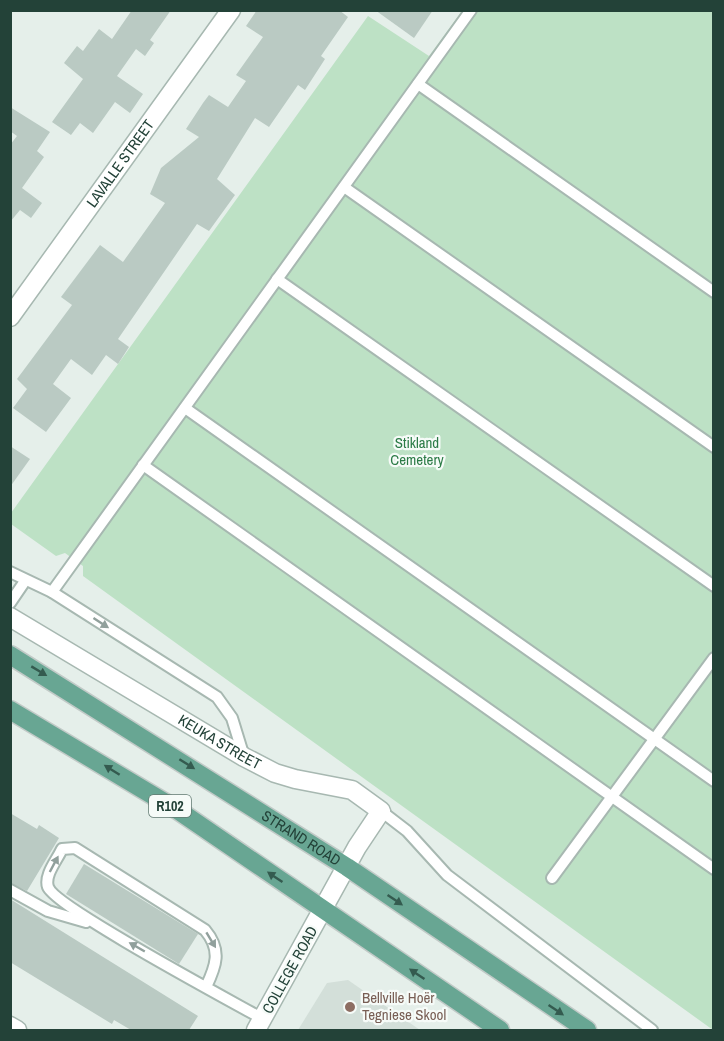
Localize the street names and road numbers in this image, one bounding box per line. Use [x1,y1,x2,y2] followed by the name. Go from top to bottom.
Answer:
[81,115,159,211] street label: LAVALLE STREET
[174,709,265,774] street label: KEUKA STREET
[149,795,191,817] road number: R102
[258,805,345,871] street label: STRAND ROAD
[257,922,322,1017] street label: COLLEGE ROAD

